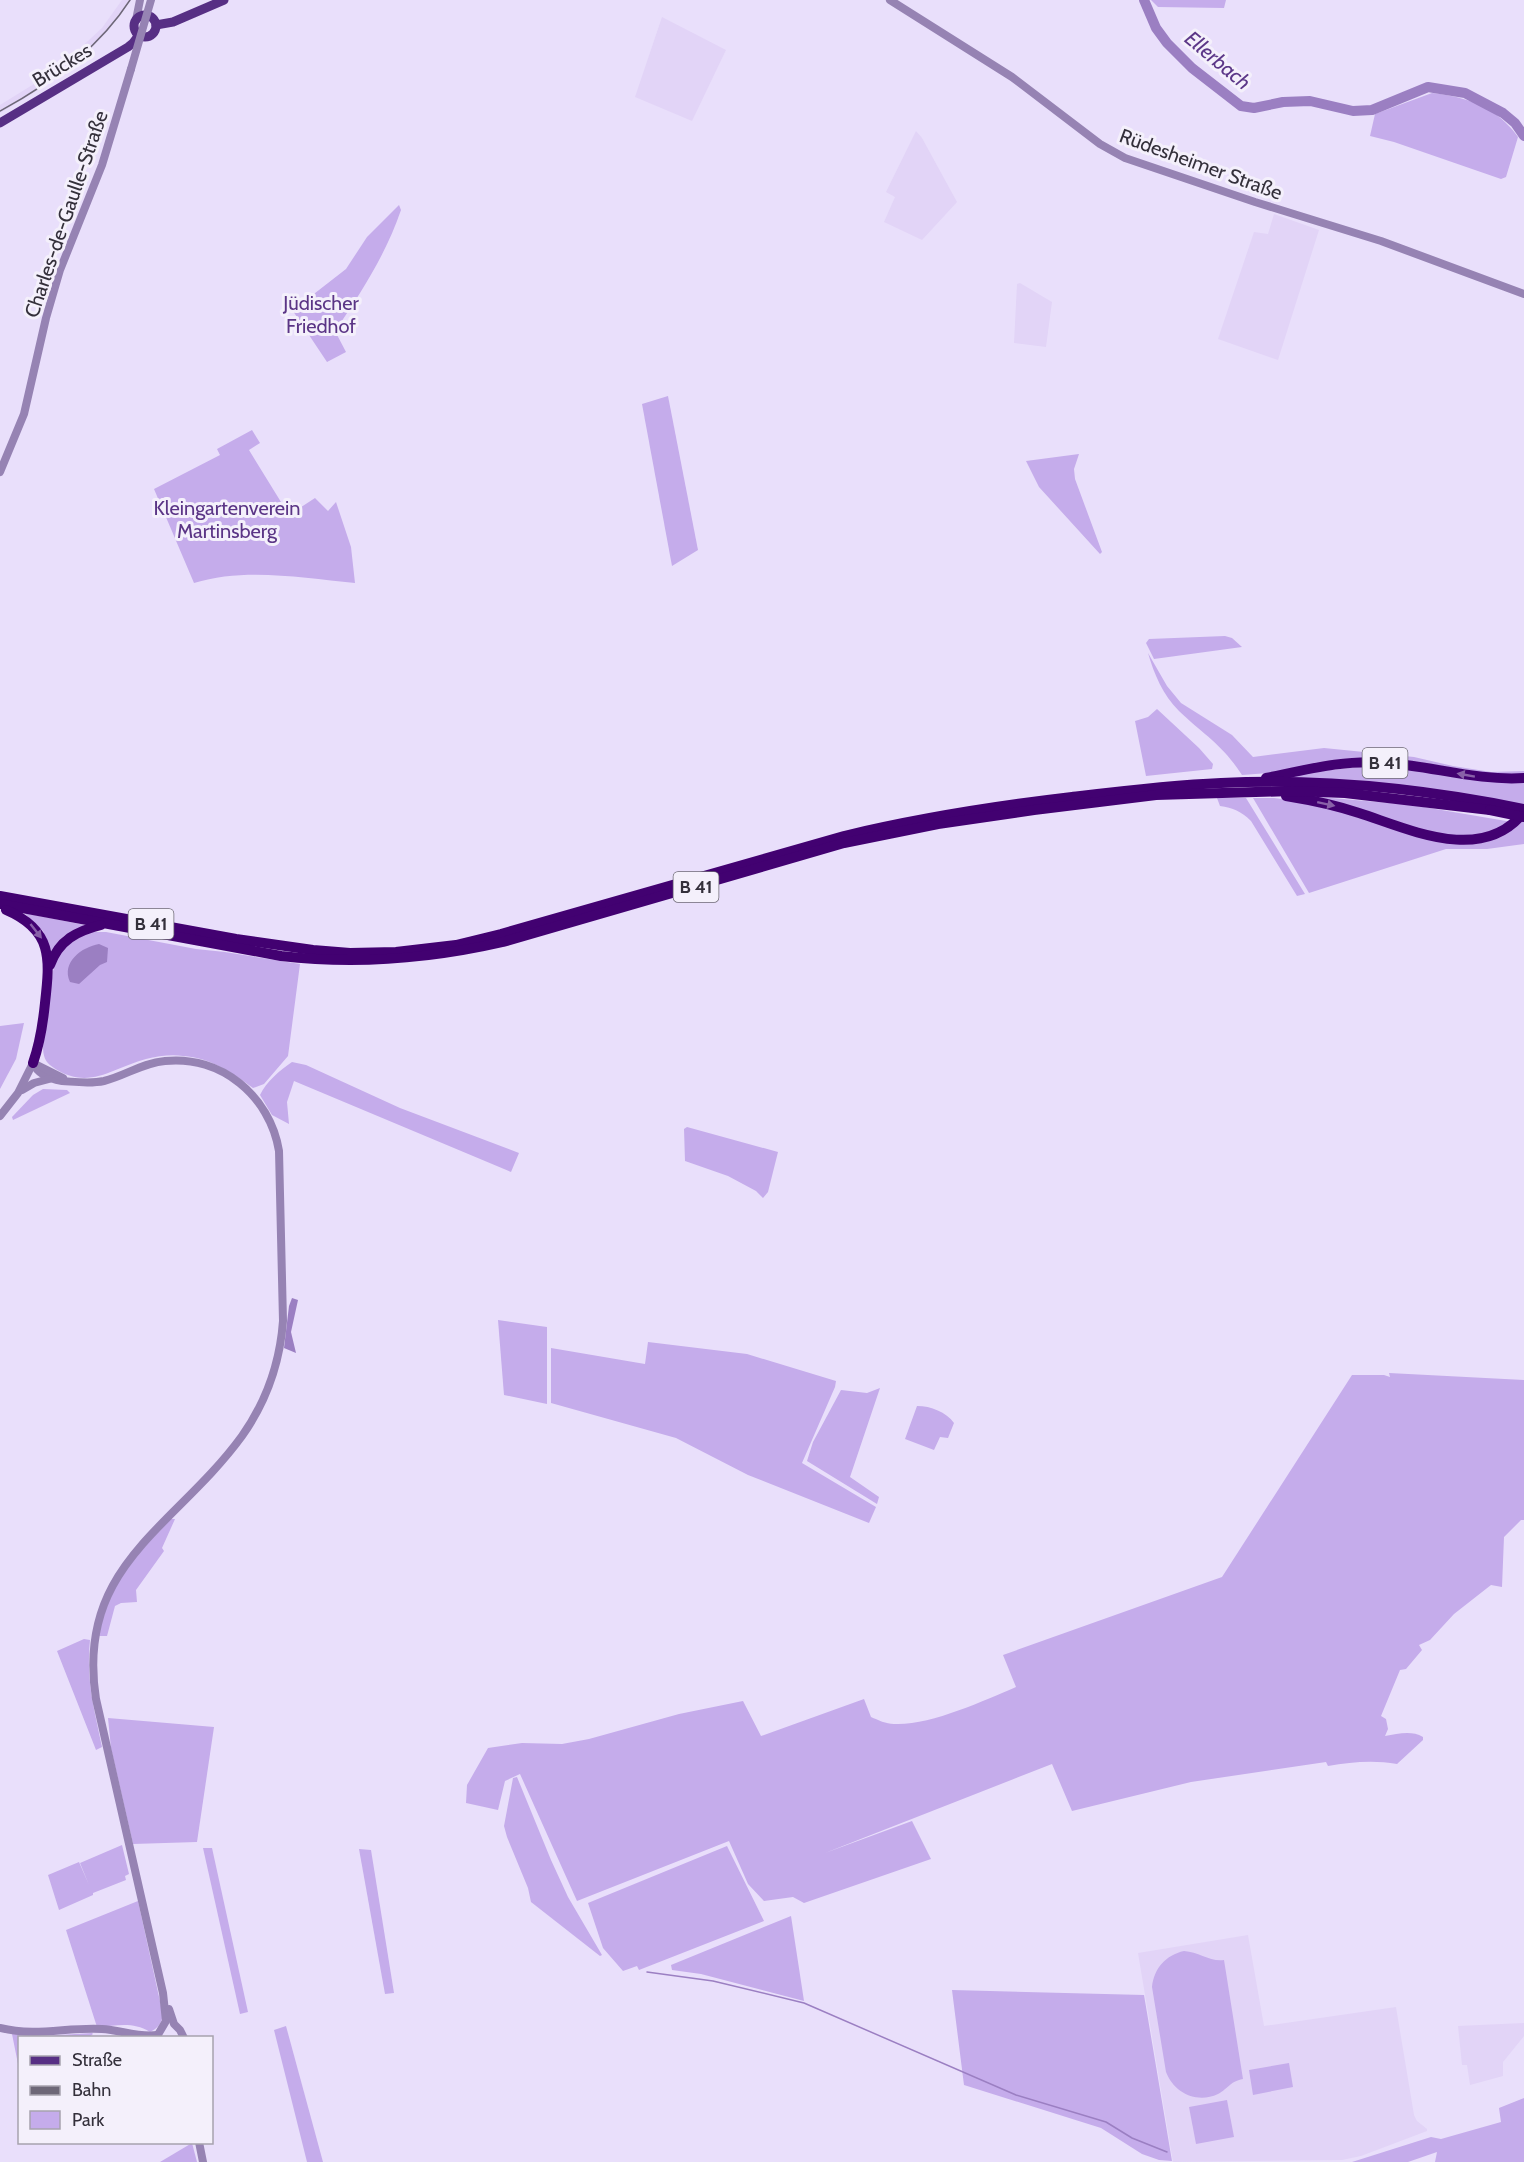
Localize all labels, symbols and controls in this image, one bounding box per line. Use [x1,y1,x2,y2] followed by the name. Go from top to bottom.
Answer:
[1180,25,1256,95] water label: Ellerbach
[28,38,96,92] street label: Brückes
[19,107,113,321] street label: Charles-de-Gaulle-Straße
[1116,123,1286,205] street label: Rüdesheimer Straße
[282,291,359,338] park label: Jüdischer Friedhof
[154,496,300,543] park label: Kleingartenverein Martinsberg
[1362,748,1408,778] road number: B 41
[1456,771,1475,780] one-way arrow
[1317,800,1336,809] one-way arrow
[674,872,718,902] road number: B 41
[128,909,174,939] road number: B 41
[29,923,41,938] one-way arrow
[18,2036,213,2144] legend
[72,2049,122,2071] text: Straße
[72,2079,111,2101] text: Bahn
[72,2109,105,2131] text: Park

